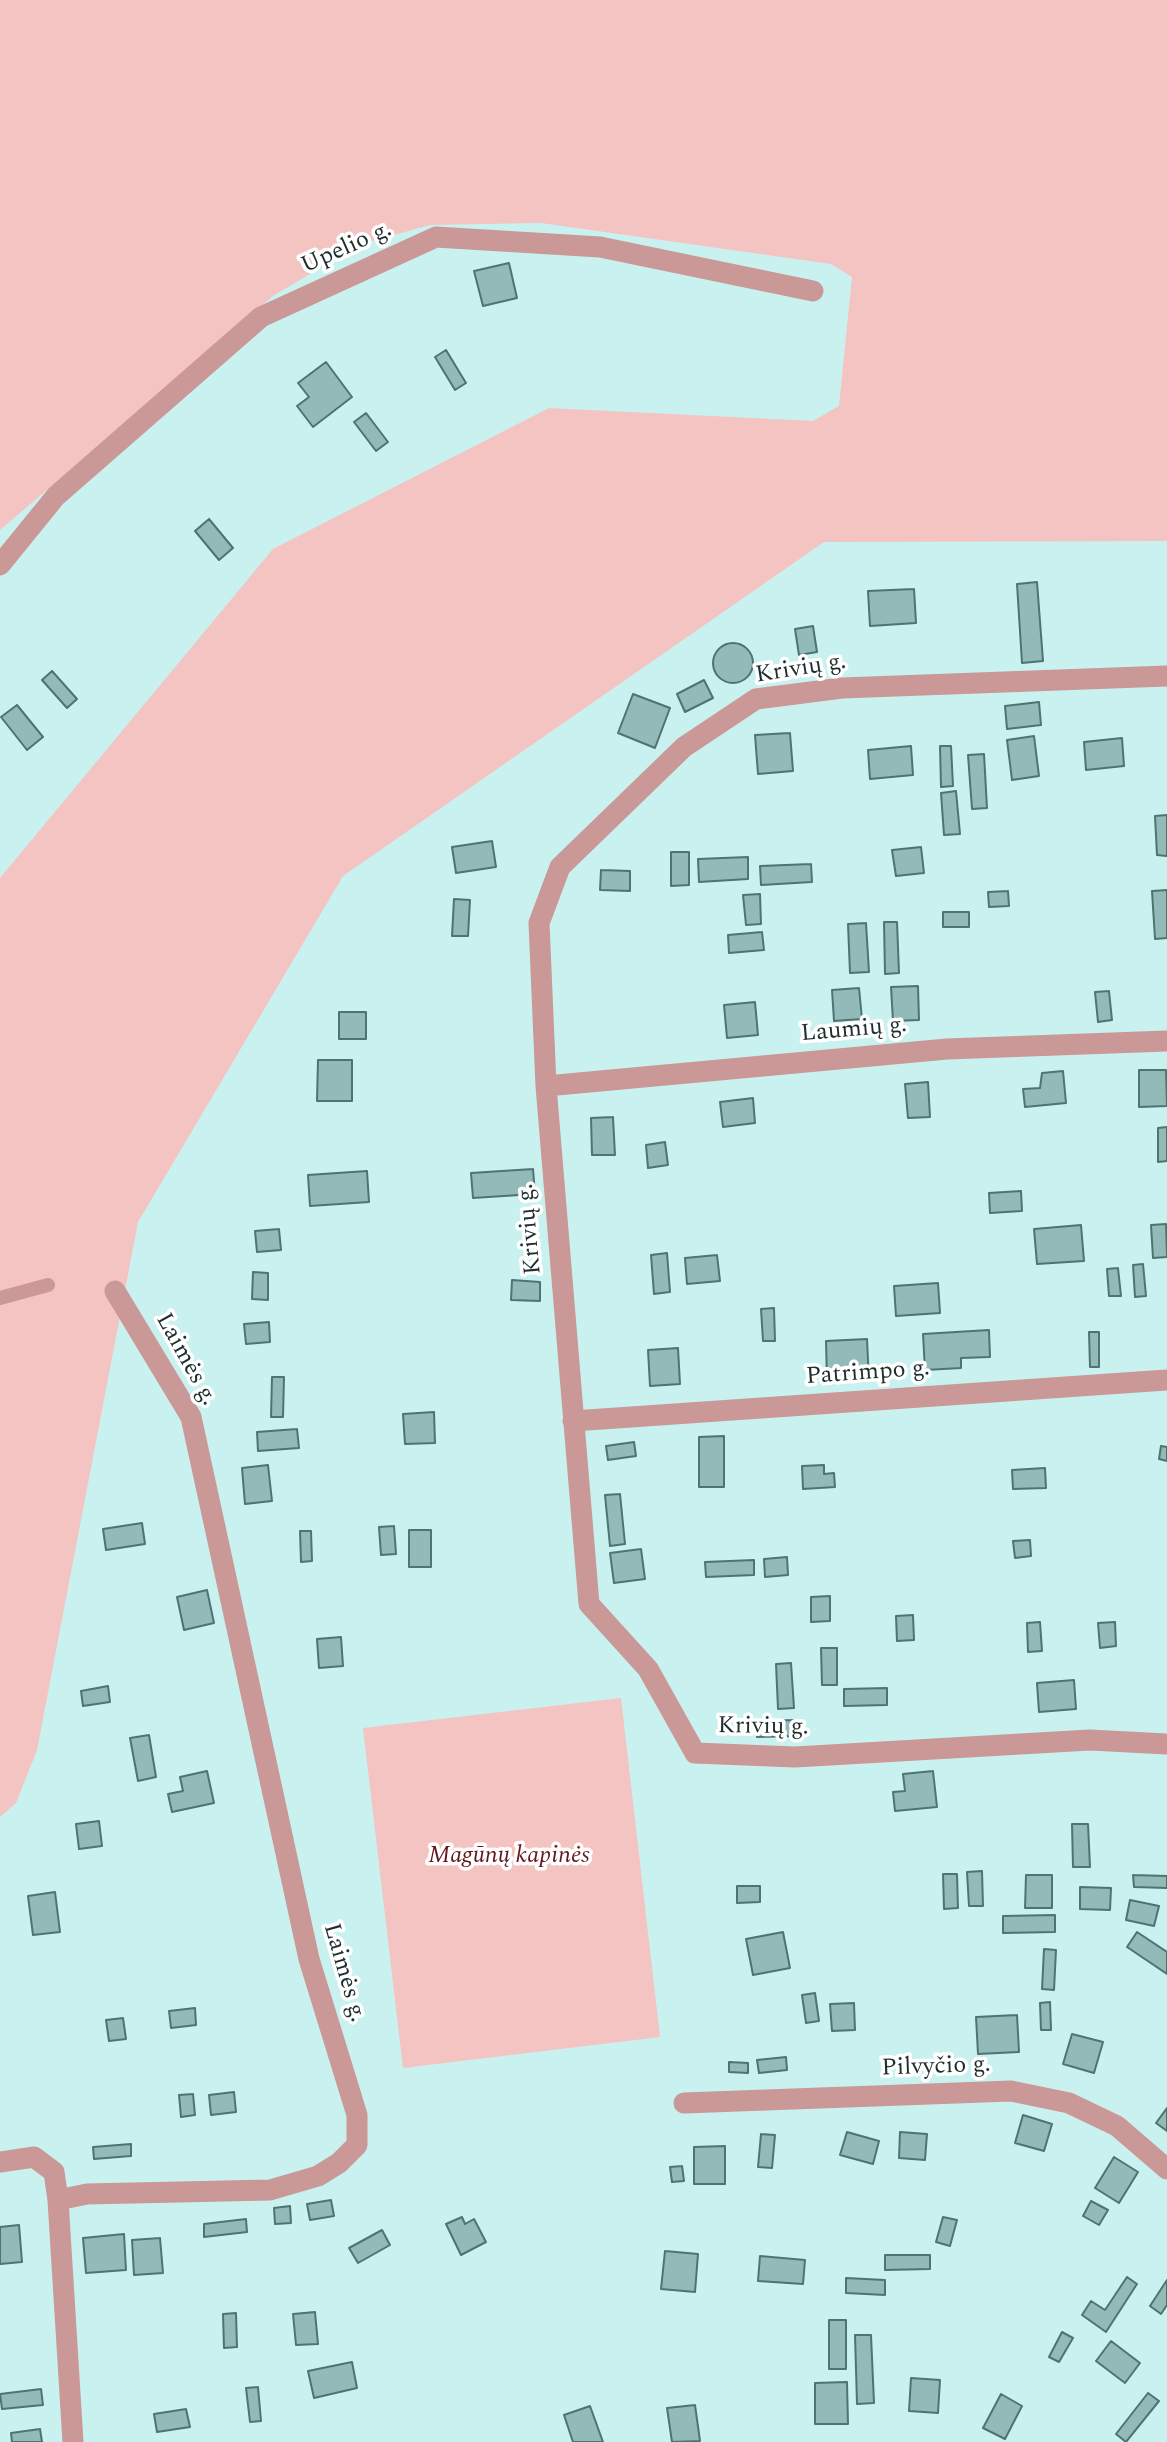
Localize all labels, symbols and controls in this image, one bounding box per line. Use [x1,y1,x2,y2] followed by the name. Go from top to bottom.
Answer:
[297,216,397,282] street label: Upelio g.
[754,649,848,691] street label: Krivių g.
[800,1012,908,1050] street label: Laumių g.
[513,1182,549,1276] street label: Krivių g.
[148,1309,222,1411] street label: Laimės g.
[805,1355,931,1393] street label: Patrimpo g.
[717,1713,809,1743] street label: Krivių g.
[428,1843,590,1871] park label: Magūnų kapinės
[315,1920,371,2026] street label: Laimės g.
[881,2052,991,2084] street label: Pilvyčio g.

